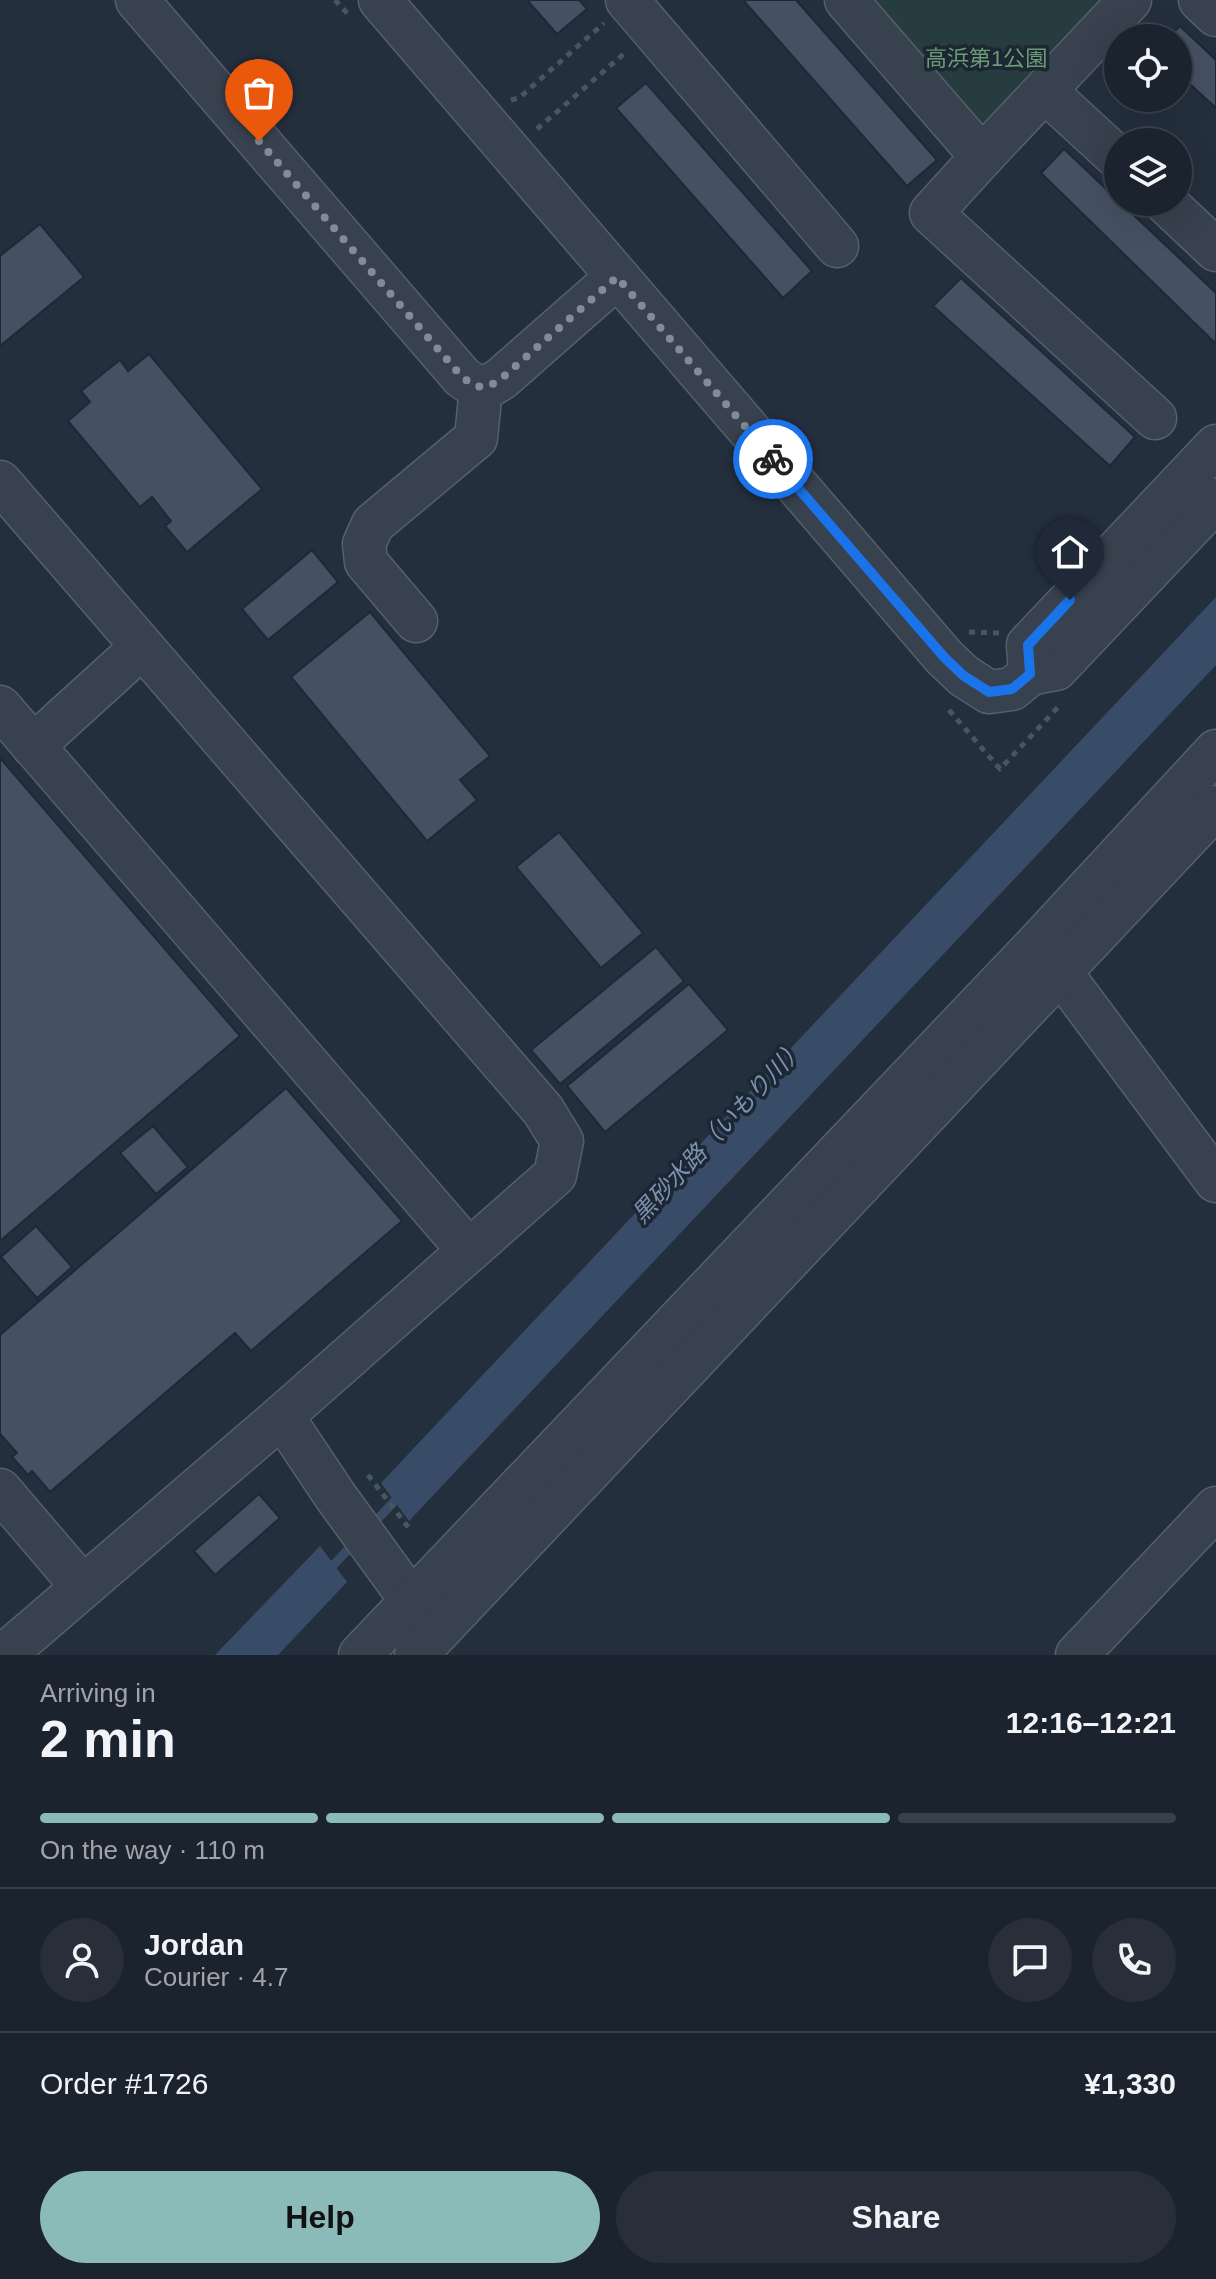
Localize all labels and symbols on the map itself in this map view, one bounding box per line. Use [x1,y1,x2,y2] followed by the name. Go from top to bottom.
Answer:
[925,46,1047,71] park label: 高浜第1公園
[225,59,293,141] pin
[733,419,813,499] courier
[1036,518,1104,600] pin
[626,1034,810,1228] water label: 黒砂水路（いもり川）

